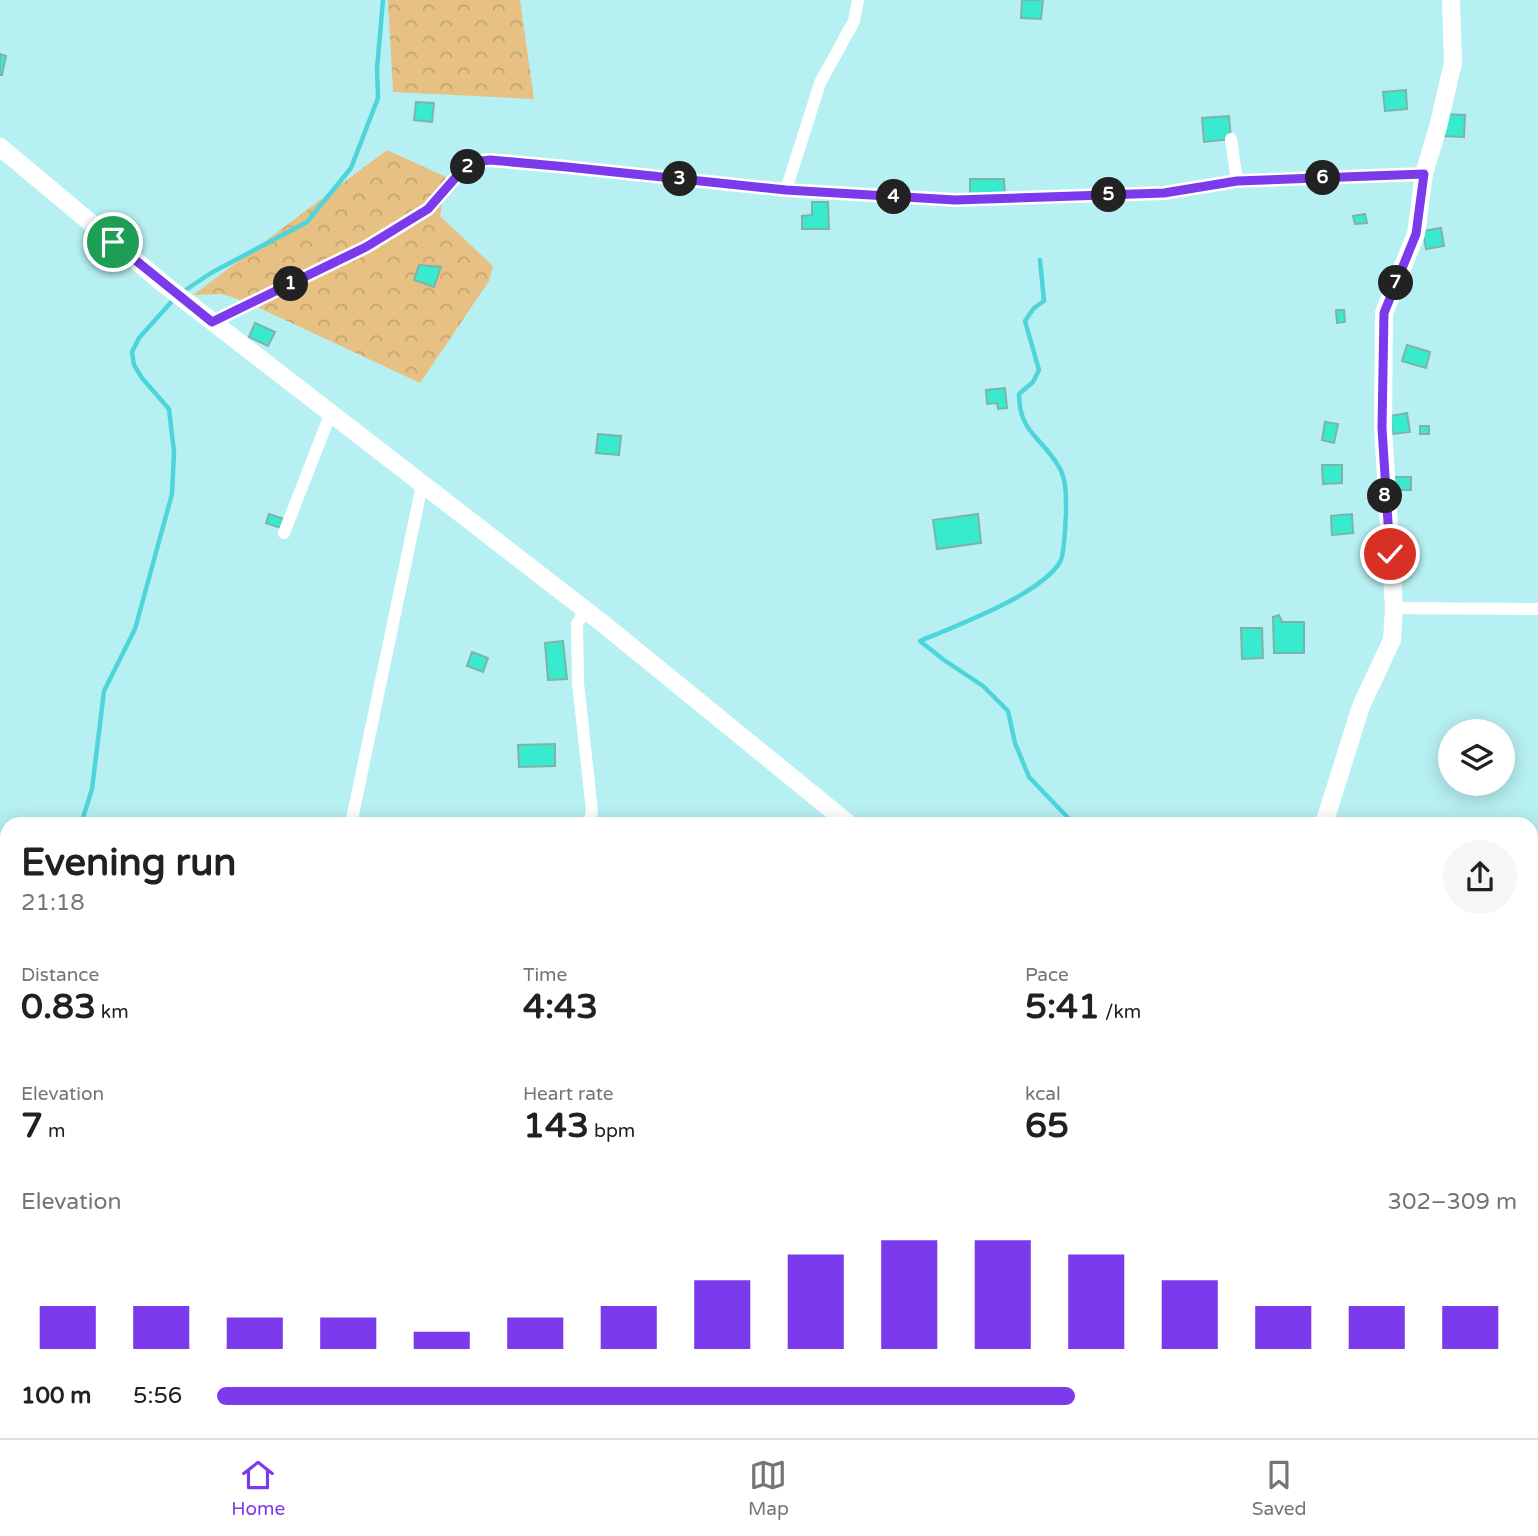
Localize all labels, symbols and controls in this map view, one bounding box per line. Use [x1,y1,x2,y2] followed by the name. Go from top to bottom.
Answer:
[450,150,486,184] pin: 2
[462,155,473,177] text: 2
[1306,160,1340,196] pin: 6
[662,162,698,196] pin: 3
[1317,166,1328,188] text: 6
[674,167,685,189] text: 3
[1092,178,1126,212] pin: 5
[876,180,912,214] pin: 4
[1103,183,1114,205] text: 5
[888,185,899,207] text: 4
[83,212,143,272] pin
[94,223,132,261] icon: arrive
[274,266,308,302] pin: 1
[1378,266,1414,300] pin: 7
[1390,271,1401,293] text: 7
[285,272,296,294] text: 1
[1368,478,1402,514] pin: 8
[1379,484,1390,506] text: 8
[1360,524,1420,584] pin
[1371,535,1409,573] icon: check
[1438,719,1515,796] map controls
[1438,719,1515,796] button: layers
[21,840,236,886] text: Evening run
[1443,840,1517,914] button: share
[21,889,85,917] text: 21:18
[21,964,99,986] text: Distance
[523,964,567,986] text: Time
[1025,964,1069,986] text: Pace
[21,986,96,1028] text: 0.83
[523,986,598,1028] text: 4:43
[1025,986,1100,1028] text: 5:41
[96,1001,129,1023] text: km
[1100,1001,1141,1023] text: /km
[21,1083,104,1105] text: Elevation
[523,1083,614,1105] text: Heart rate
[1025,1083,1061,1105] text: kcal
[21,1105,43,1147] text: 7
[523,1105,589,1147] text: 143
[1025,1105,1069,1147] text: 65
[43,1120,65,1142] text: m
[589,1120,635,1142] text: bpm
[21,1188,122,1216] text: Elevation
[1388,1188,1517,1216] text: 302–309 m
[21,1382,91,1410] text: 100 m
[133,1382,182,1410] text: 5:56
[231,1456,285,1520] tab: Home
[748,1456,789,1520] tab: Map
[1252,1456,1307,1520] tab: Saved

